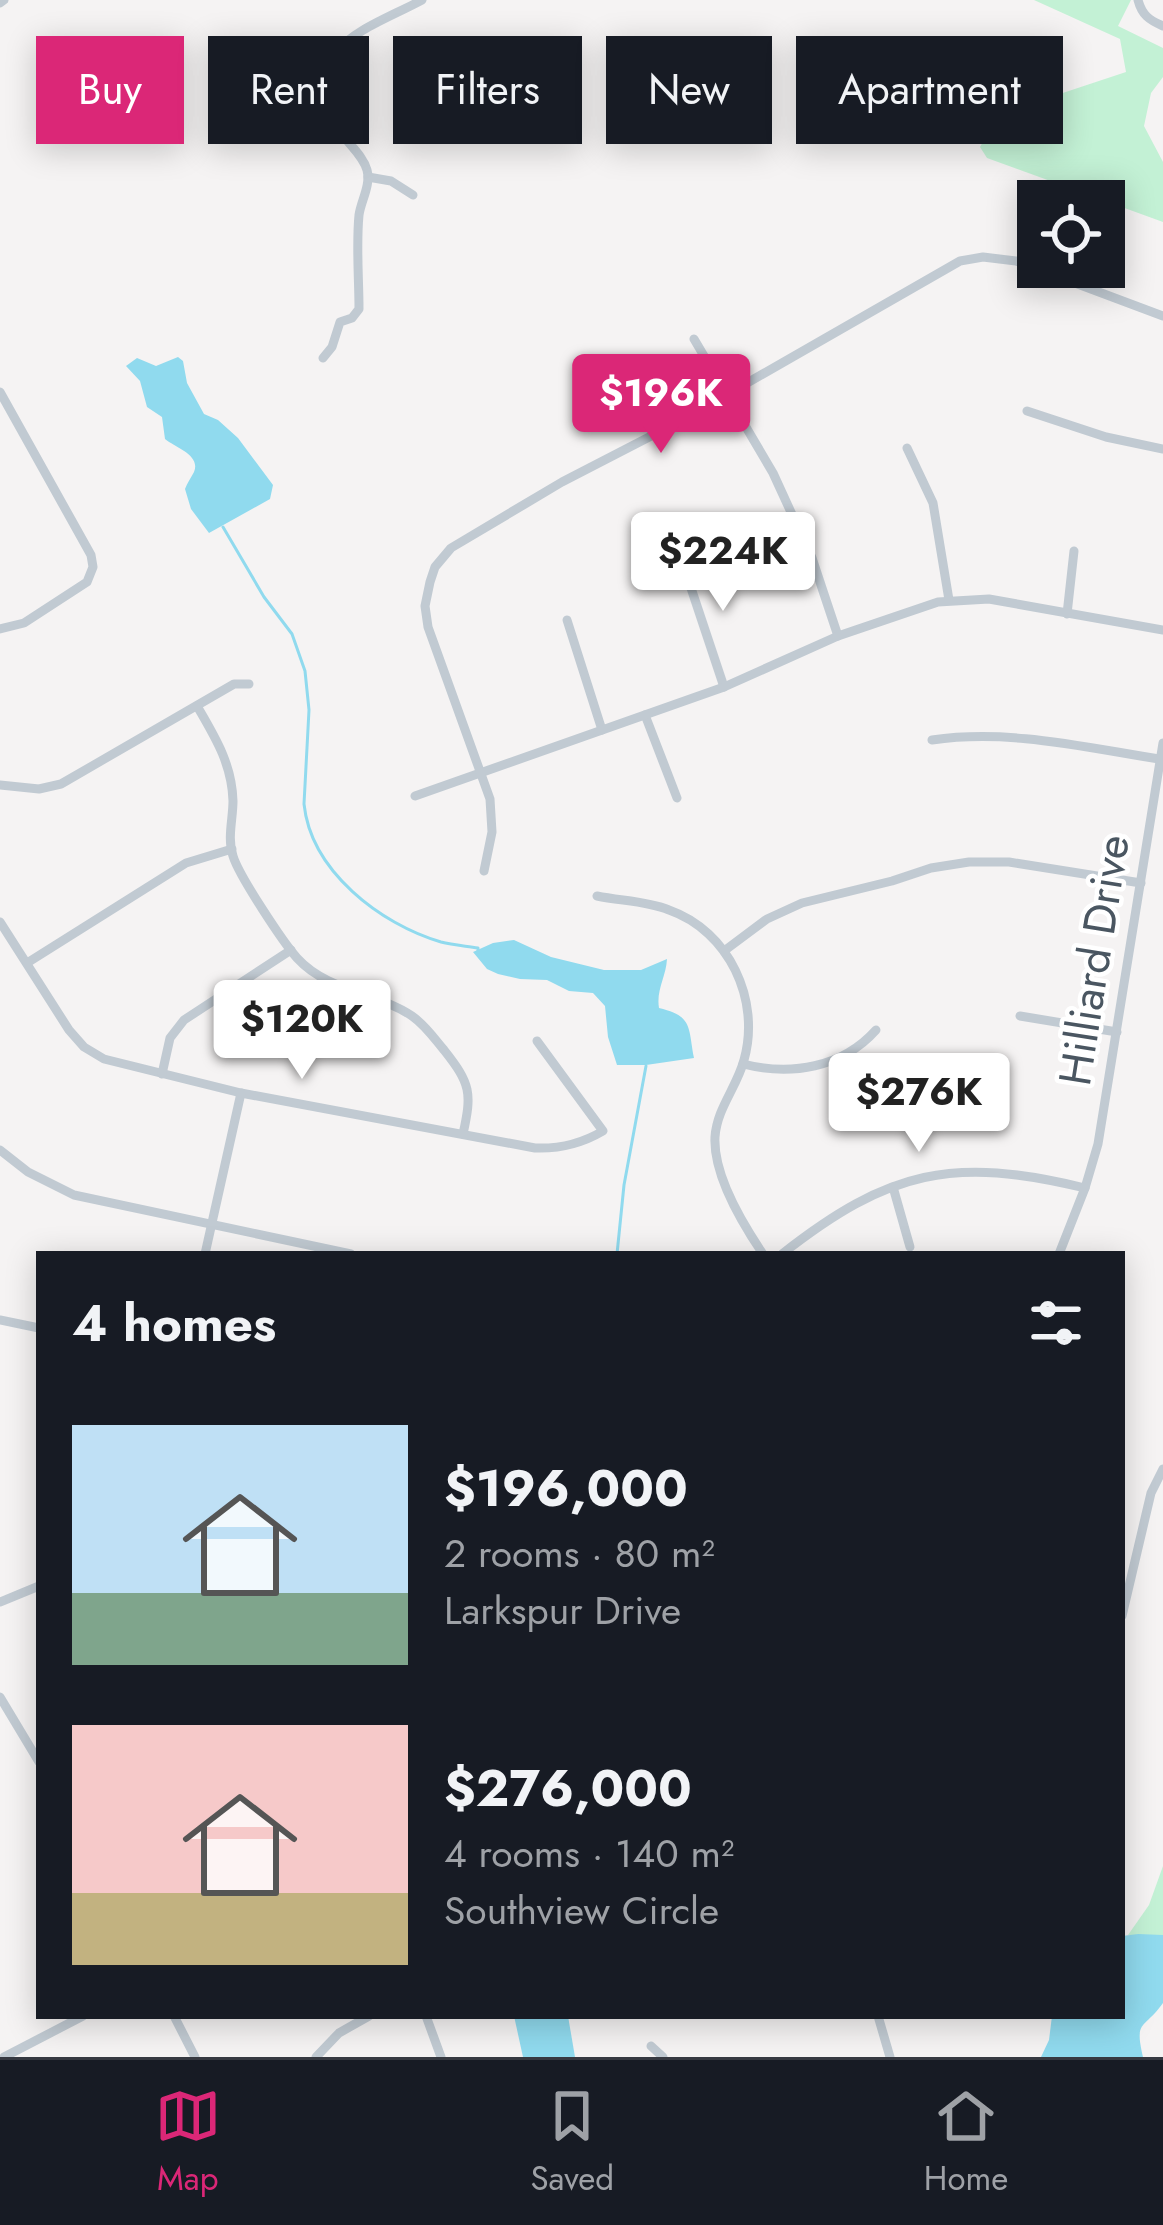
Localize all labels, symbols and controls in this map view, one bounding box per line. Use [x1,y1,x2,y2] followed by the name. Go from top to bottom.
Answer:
[36,36,184,144] chip: Buy
[208,36,369,144] chip: Rent
[393,36,582,144] chip: Filters
[606,36,772,144] chip: New
[796,36,1063,144] chip: Apartment
[1017,180,1125,288] map controls
[1017,180,1125,288] button: locate
[577,354,745,456] pin: $196K
[599,364,723,421] text: $196K
[639,512,807,614] pin: $224K
[658,522,788,579] text: $224K
[1042,830,1146,1090] street label: Hilliard Drive
[218,980,386,1082] pin: $120K
[241,990,363,1047] text: $120K
[835,1053,1003,1155] pin: $276K
[856,1063,982,1120] text: $276K
[72,1286,276,1360] text: 4 homes
[1023,1290,1089,1356] icon: filters
[444,1451,688,1525] text: $196,000
[168,1473,312,1617] icon: home
[444,1525,715,1582] text: 2 rooms · 80 m²
[444,1582,681,1639] text: Larkspur Drive
[444,1751,692,1825] text: $276,000
[168,1773,312,1917] icon: home
[444,1825,734,1882] text: 4 rooms · 140 m²
[444,1882,719,1939] text: Southview Circle
[155,2083,221,2202] tab: Map
[531,2083,614,2202] tab: Saved
[924,2083,1008,2202] tab: Home

